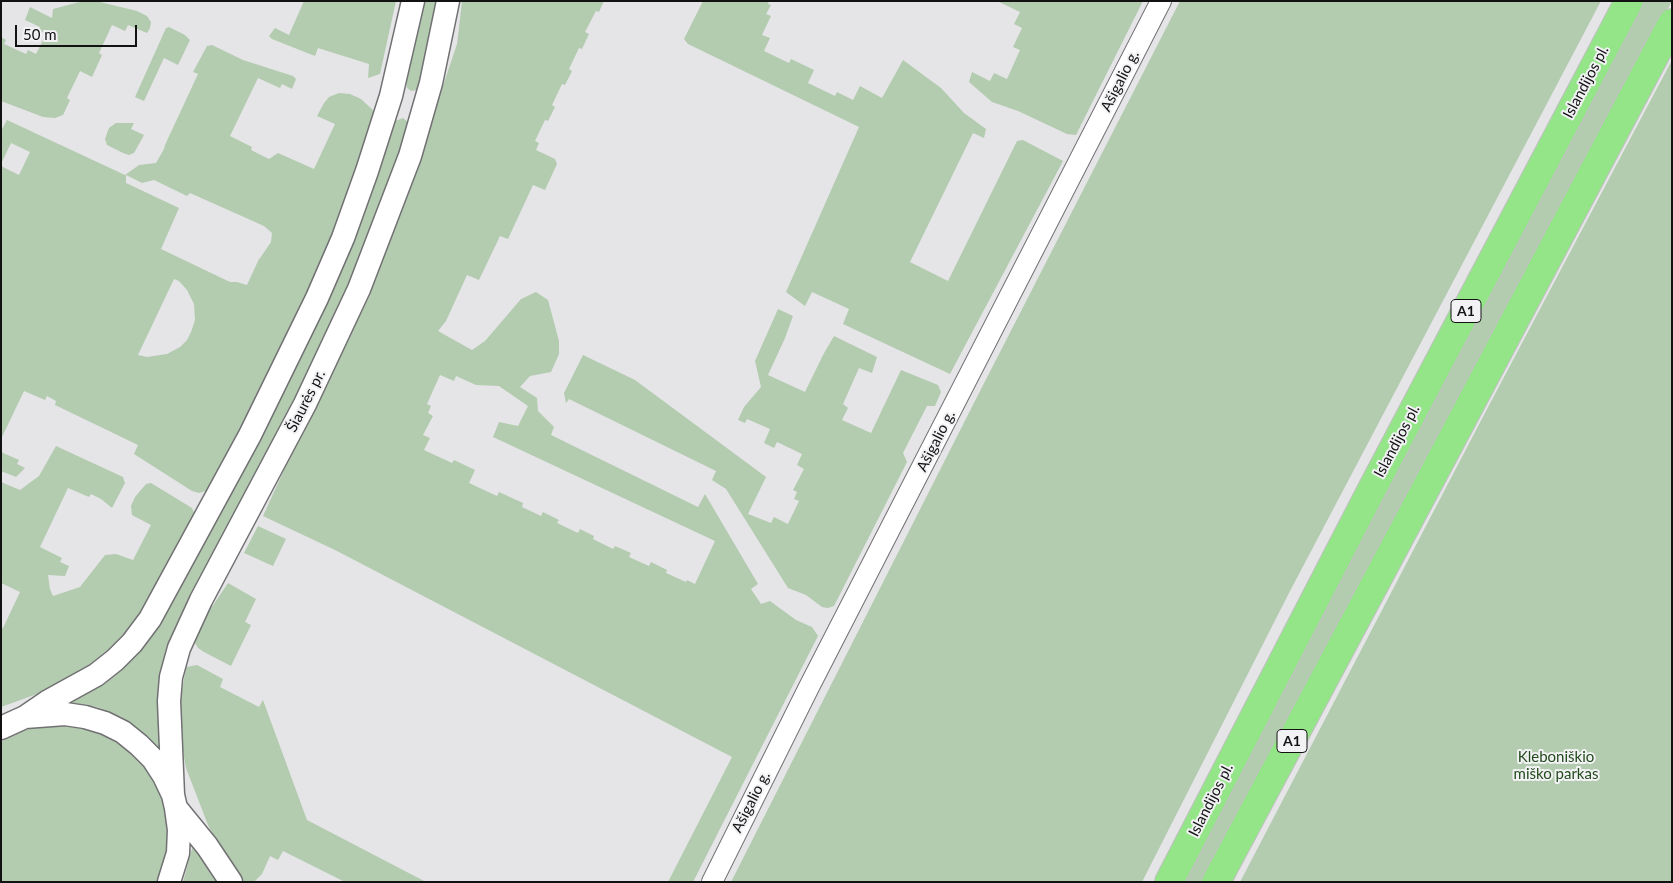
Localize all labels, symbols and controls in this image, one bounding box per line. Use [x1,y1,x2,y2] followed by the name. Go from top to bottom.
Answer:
[18,15,140,47] scale bar
[23,25,57,43] text: 50 m
[1559,43,1613,121] street label: Islandijos pl.
[1097,47,1143,115] street label: Ašigalio g.
[1451,300,1481,322] road number: A1
[283,367,329,435] street label: Šiaurės pr.
[1370,402,1424,480] street label: Islandijos pl.
[913,407,959,475] street label: Ašigalio g.
[1277,729,1307,752] road number: A1
[1514,748,1598,783] park label: Kleboniškio miško parkas
[1185,760,1237,840] street label: Islandijos pl.
[728,768,774,836] street label: Ašigalio g.

